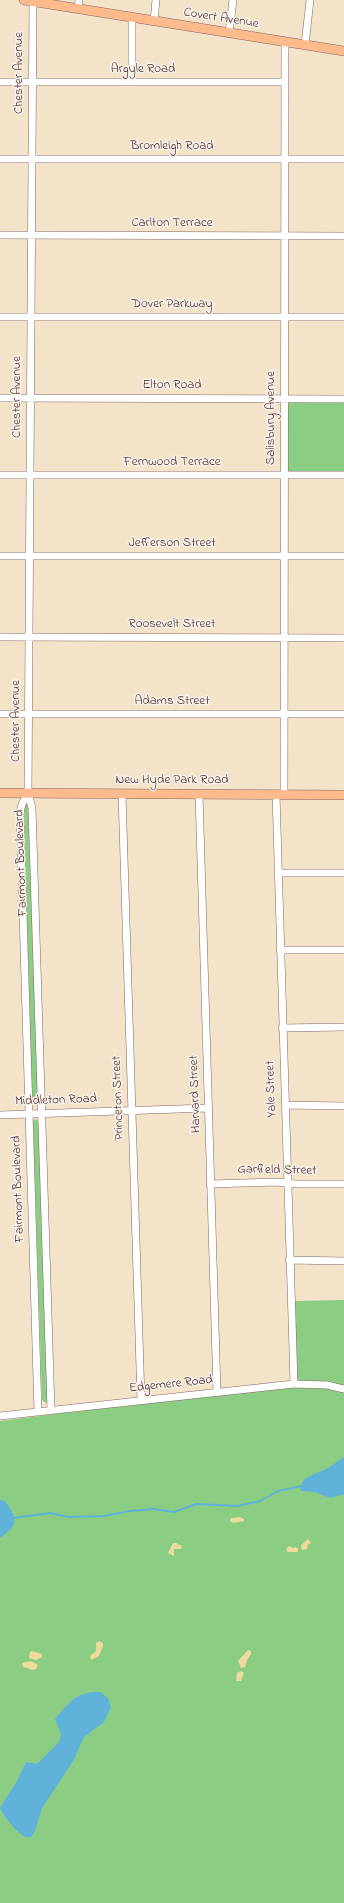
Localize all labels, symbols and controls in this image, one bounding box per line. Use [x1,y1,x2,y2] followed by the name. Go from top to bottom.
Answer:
[182,5,260,33] street label: Covert Avenue
[12,32,28,114] street label: Chester Avenue
[111,62,175,78] street label: Argyle Road
[130,139,214,155] street label: Bromleigh Road
[131,216,213,232] street label: Carlton Terrace
[131,297,213,313] street label: Dover Parkway
[10,356,26,438] street label: Chester Avenue
[264,371,280,465] street label: Salisbury Avenue
[142,378,202,394] street label: Elton Road
[123,455,221,471] street label: Fernwood Terrace
[128,536,216,552] street label: Jefferson Street
[129,617,215,633] street label: Roosevelt Street
[9,680,25,762] street label: Chester Avenue
[134,694,210,710] street label: Adams Street
[116,773,228,789] street label: New Hyde Park Road
[12,809,32,917] street label: Fairmont Boulevard
[110,1055,128,1141] street label: Princeton Street
[187,1055,205,1133] street label: Harvard Street
[263,1060,281,1118] street label: Yale Street
[15,1092,97,1110] street label: Middleton Road
[9,1135,29,1243] street label: Fairmont Boulevard
[237,1163,317,1179] street label: Garfield Street
[128,1373,214,1397] street label: Edgemere Road

